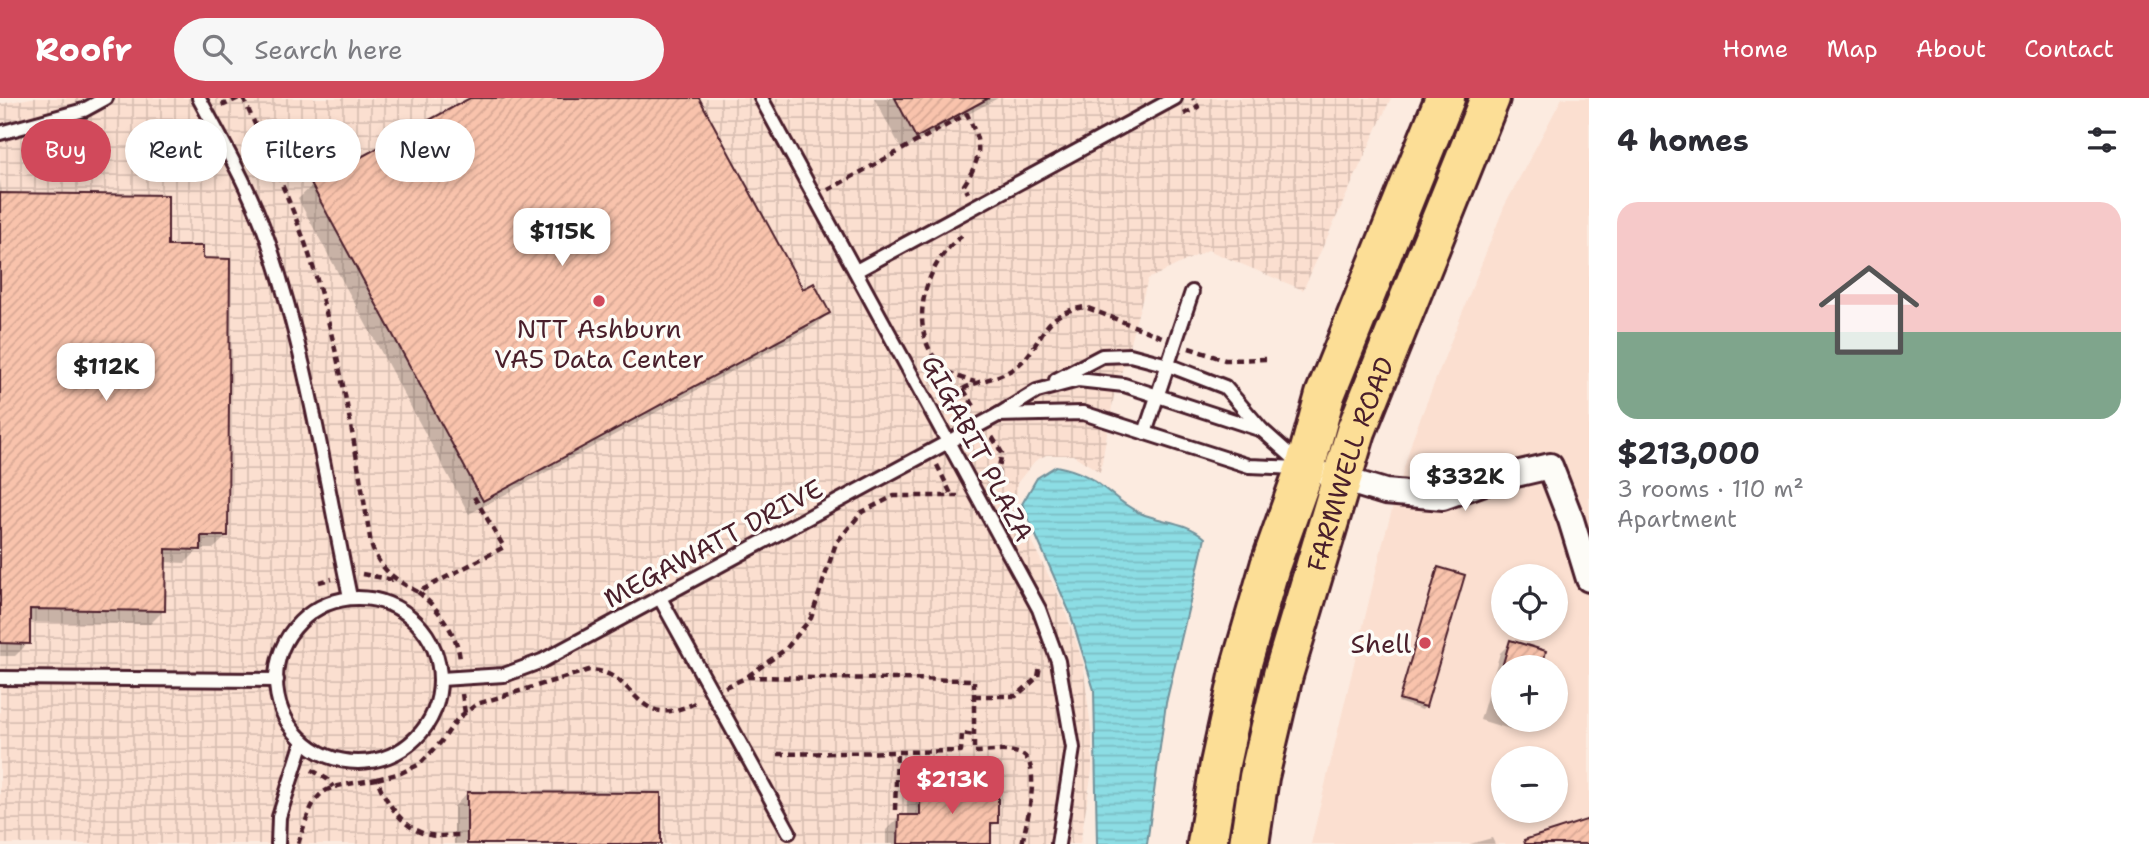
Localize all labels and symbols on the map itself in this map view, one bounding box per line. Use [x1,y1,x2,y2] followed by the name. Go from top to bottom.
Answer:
[513,208,611,268] pin: $115K
[591,293,607,309] marker: NTT Ashburn VA5 Data Center
[494,311,704,376] place label: NTT Ashburn VA5 Data Center
[57,344,155,403] pin: $112K
[914,348,1042,548] street label: GIGABIT PLAZA
[1298,351,1402,575] street label: FARMWELL ROAD
[1416,454,1514,513] pin: $332K
[597,470,829,616] street label: MEGAWATT DRIVE
[1351,626,1411,661] place label: Shell
[1417,635,1433,651] marker: Shell
[903,756,1001,816] pin: $213K

